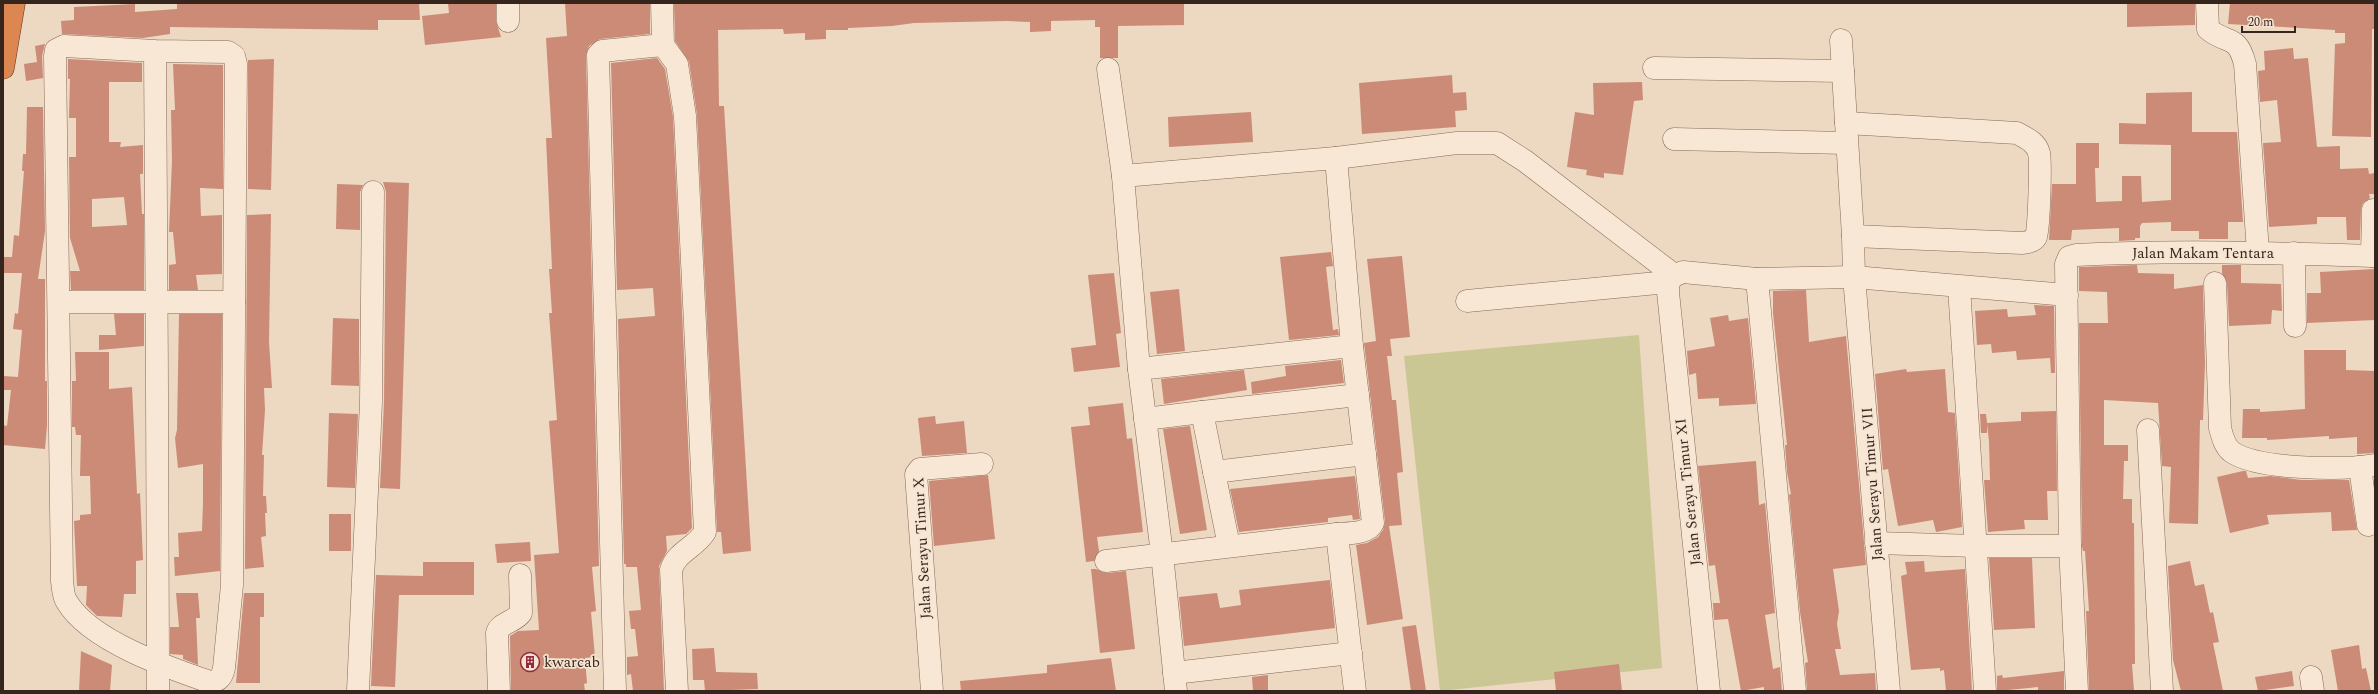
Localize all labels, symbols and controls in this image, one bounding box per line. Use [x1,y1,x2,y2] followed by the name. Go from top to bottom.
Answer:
[2242,8,2295,34] scale bar
[2248,13,2273,32] text: 20 m
[2132,242,2275,265] street label: Jalan Makam Tentara
[1856,406,1889,561] street label: Jalan Serayu Timur VII
[1669,417,1708,567] street label: Jalan Serayu Timur XI
[907,476,938,620] street label: Jalan Serayu Timur X
[519,651,541,673] building icon: kwarcab
[544,651,600,674] place label: kwarcab

